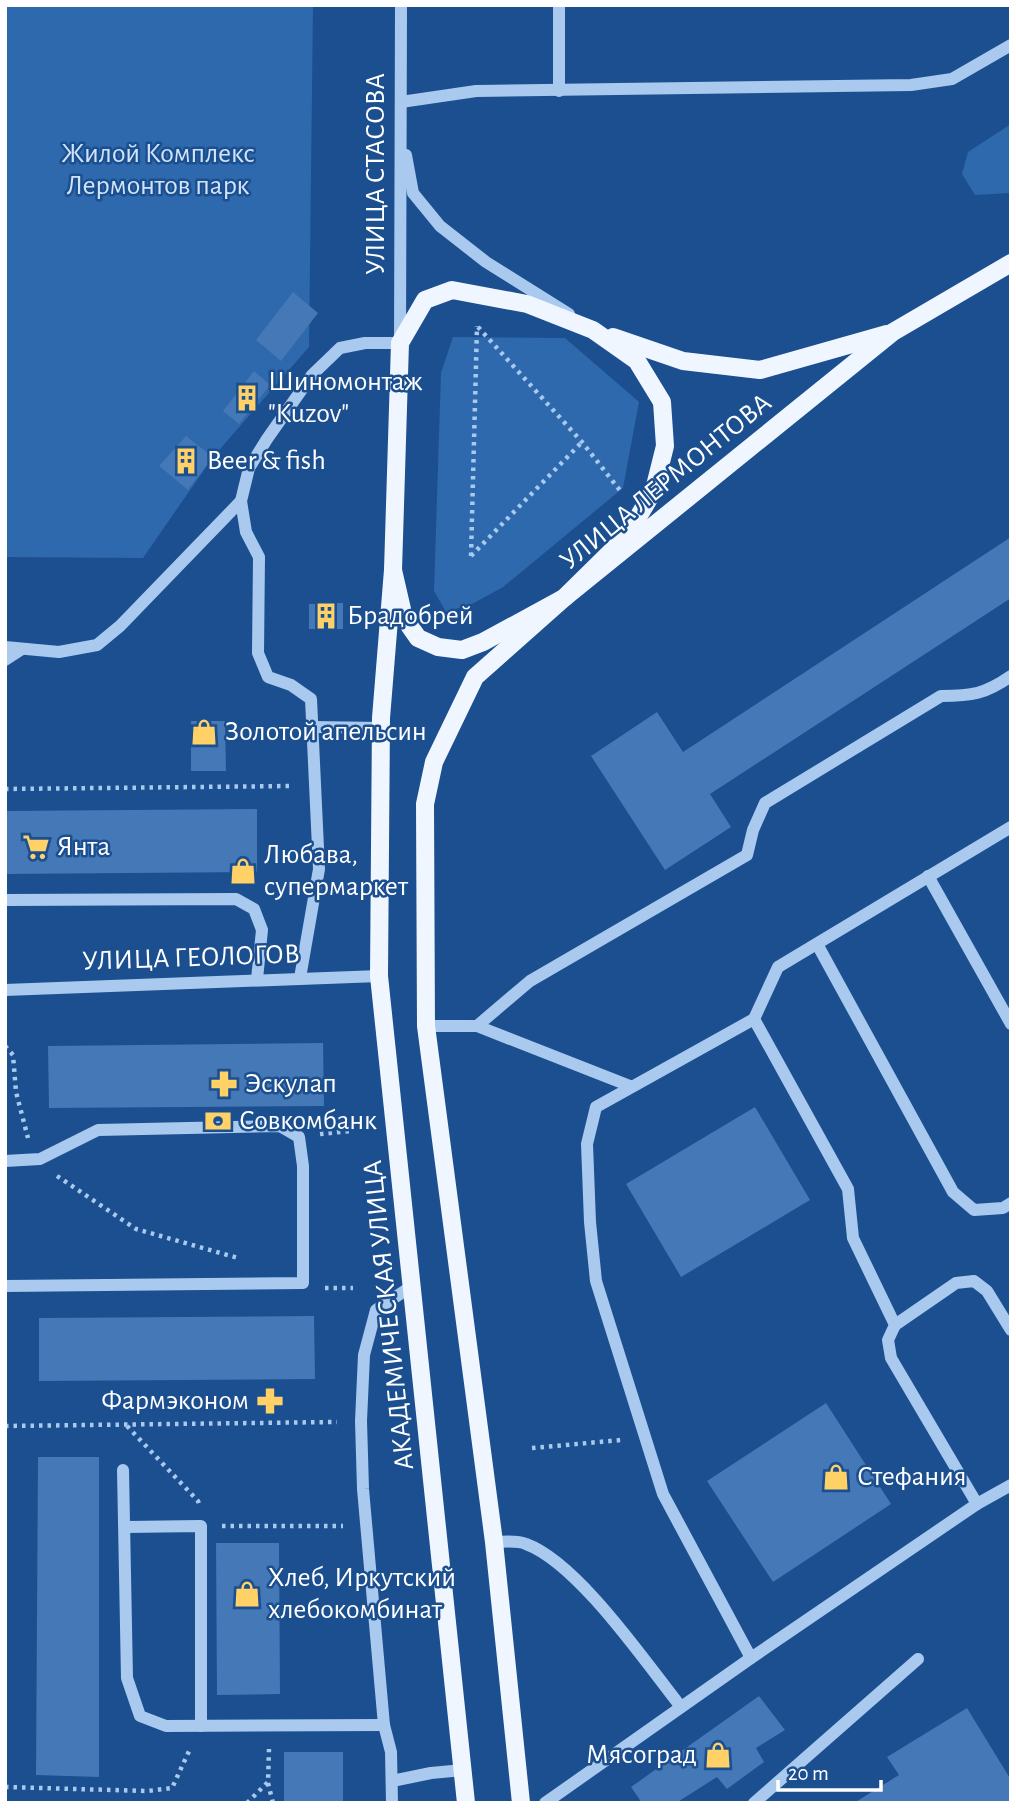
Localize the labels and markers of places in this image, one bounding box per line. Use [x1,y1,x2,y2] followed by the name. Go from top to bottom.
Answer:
[268,368,423,428] place label: Шиномонтаж "Kuzov"
[232,383,262,413] building icon: Шиномонтаж "Kuzov"
[171,446,201,476] building icon: Beer & fish
[207,447,326,475] place label: Beer & fish
[311,601,341,631] building icon: Брадобрей
[347,602,474,630] place label: Брадобрей
[189,717,219,747] shop icon: Золотой апельсин
[225,718,427,746] place label: Золотой апельсин
[21,832,51,862] supermarket icon: Янта
[57,833,110,861] place label: Янта
[264,841,409,901] place label: Любава, супермаркет
[228,856,258,886] shop icon: Любава, супермаркет
[209,1069,239,1099] pharmacy icon: Эскулап
[245,1070,337,1098] place label: Эскулап
[203,1106,233,1136] bank icon: Совкомбанк
[239,1107,377,1135] place label: Совкомбанк
[255,1386,285,1416] pharmacy icon: Фармэконом
[101,1387,249,1415] place label: Фармэконом
[821,1462,851,1492] shop icon: Стефания
[857,1463,967,1491] place label: Стефания
[268,1564,456,1624] place label: Хлеб, Иркутский хлебокомбинат
[232,1579,262,1609] shop icon: Хлеб, Иркутский хлебокомбинат
[703,1740,733,1770] shop icon: Мясоград
[586,1741,697,1769] place label: Мясоград

